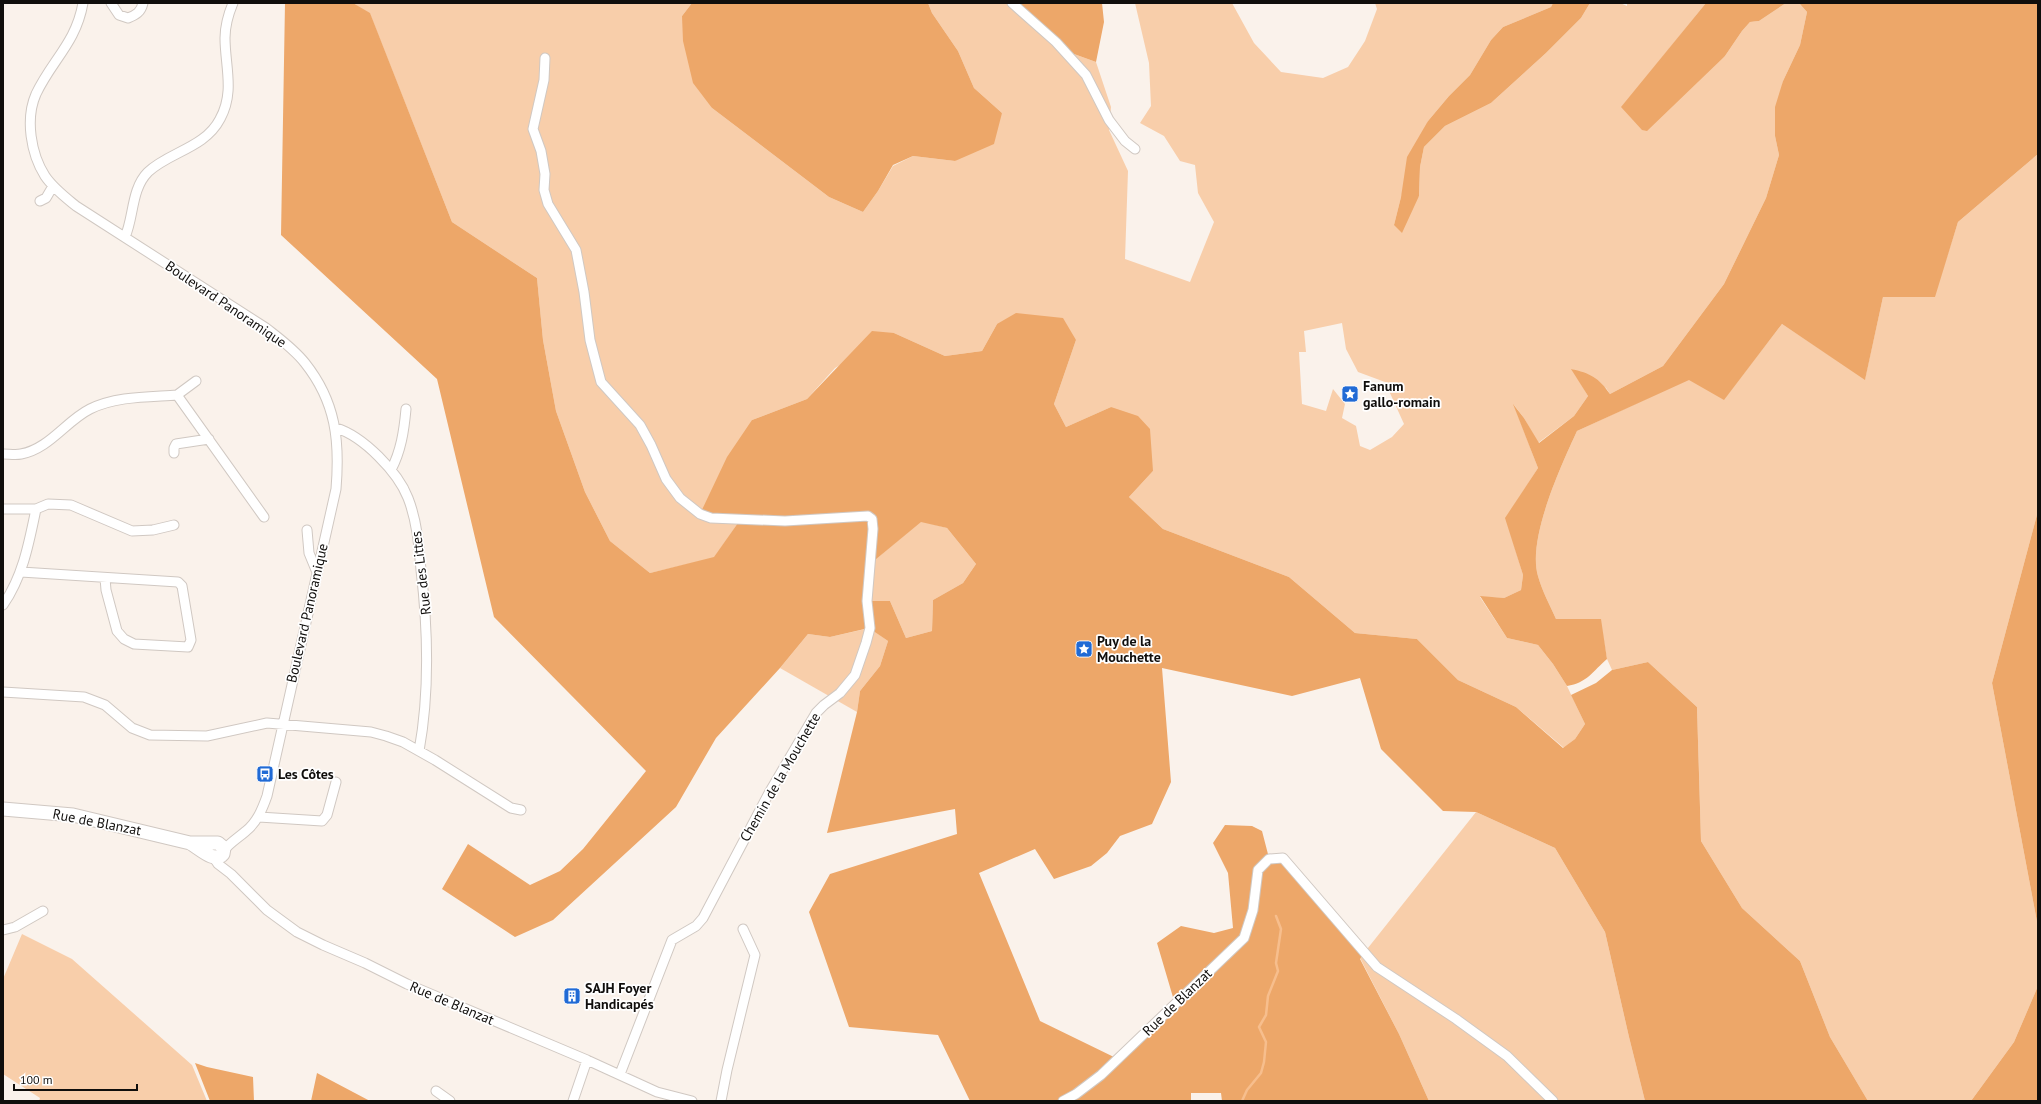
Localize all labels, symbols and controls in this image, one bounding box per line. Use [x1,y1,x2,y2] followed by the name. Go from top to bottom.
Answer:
[162,257,290,351] street label: Boulevard Panoramique
[1363,377,1440,411] place label: Fanum gallo-romain
[1340,384,1360,404] place icon: Fanum gallo-romain
[407,530,435,616] street label: Rue des Littes
[282,542,332,684] street label: Boulevard Panoramique
[1097,632,1161,666] place label: Puy de la Mouchette
[1074,639,1094,659] place icon: Puy de la Mouchette
[736,709,824,845] street label: Chemin de la Mouchette
[255,764,275,784] bus stop icon: Les Côtes
[278,765,334,783] place label: Les Côtes
[51,805,143,839] street label: Rue de Blanzat
[1138,964,1216,1040] street label: Rue de Blanzat
[407,977,497,1029] street label: Rue de Blanzat
[585,979,654,1013] place label: SAJH Foyer Handicapés
[562,986,582,1006] building icon: SAJH Foyer Handicapés
[14,1066,137,1092] scale bar
[20,1072,53,1087] text: 100 m

